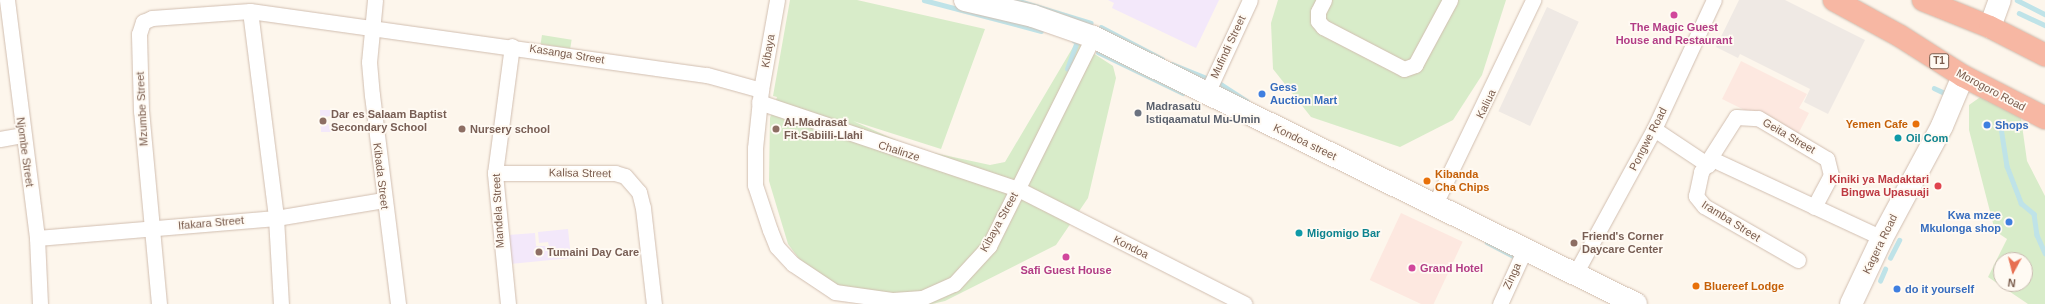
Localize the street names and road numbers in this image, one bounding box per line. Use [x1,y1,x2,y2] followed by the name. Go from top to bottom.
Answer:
[1208,13,1248,81] street label: Mufindi Street
[759,33,777,69] street label: Kibaya
[529,42,605,66] street label: Kasanga Street
[1929,53,1949,69] road number: T1
[1954,66,2028,114] street label: Morogoro Road
[133,71,151,147] street label: Mzumbe Street
[1473,87,1499,121] street label: Kaliua
[1626,105,1670,173] street label: Pongwe Road
[14,116,36,188] street label: Njombe Street
[1760,116,1818,156] street label: Geita Street
[1271,121,1339,163] street label: Kondoa street
[877,138,921,164] street label: Chalinze
[370,142,392,210] street label: Kibada Street
[549,166,611,180] street label: Kalisa Street
[489,173,507,249] street label: Mandela Street
[977,190,1021,254] street label: Kibaya Street
[1699,198,1763,244] street label: Iramba Street
[1860,212,1900,276] street label: Kagera Road
[178,214,244,232] street label: Ifakara Street
[1111,233,1151,261] street label: Kondoa
[1500,261,1524,291] street label: Zinga

